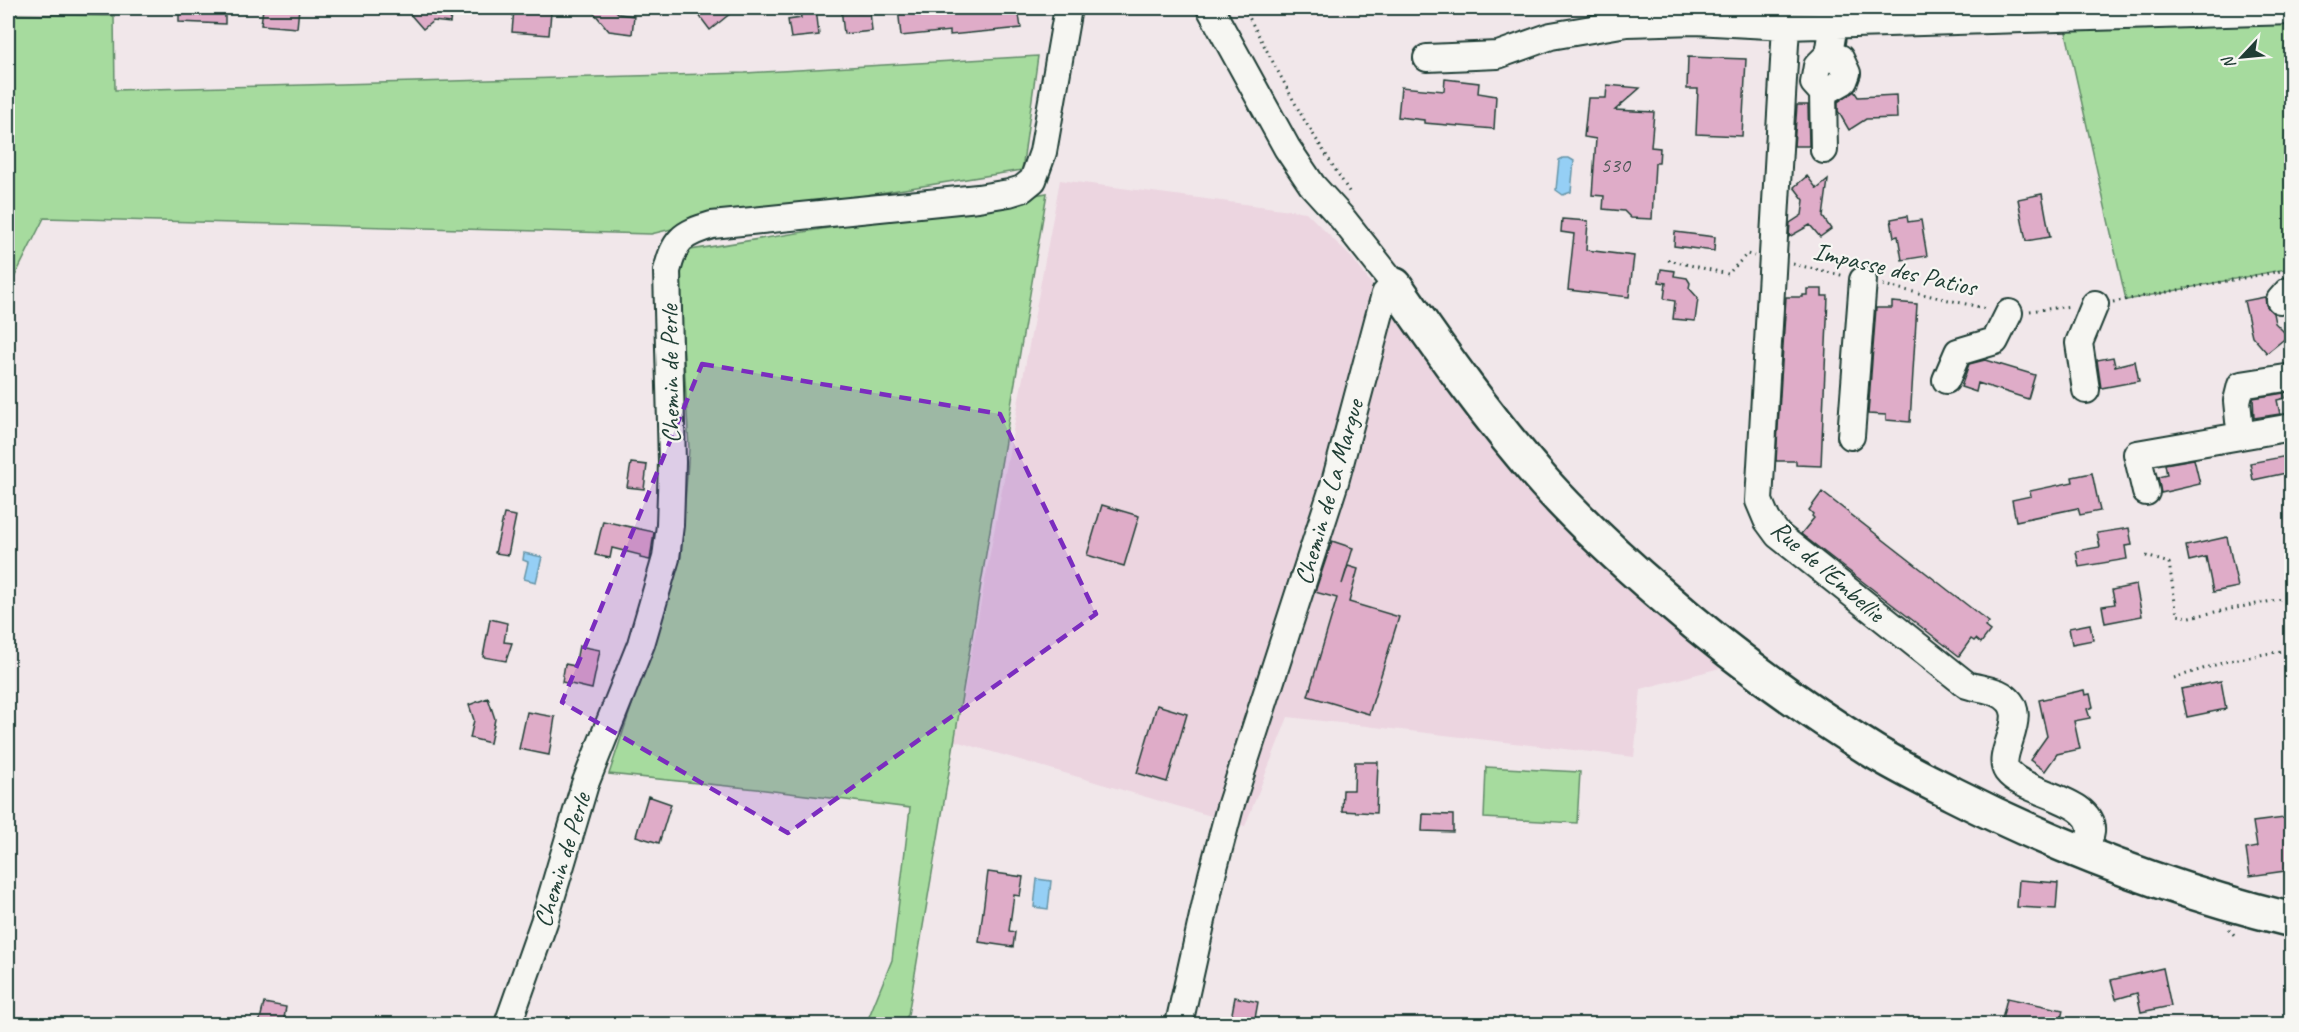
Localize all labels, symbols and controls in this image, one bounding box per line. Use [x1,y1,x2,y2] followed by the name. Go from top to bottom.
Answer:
[2212,27,2272,87] north arrow
[2217,52,2241,72] text: N
[1600,151,1632,179] house number: 530
[1810,234,1982,304] street label: Impasse des Patios
[652,303,688,444] street label: Chemin de Perle
[1287,393,1372,588] street label: Chemin de La Margue
[1764,513,1893,630] street label: Rue de l'Embellie
[526,787,599,931] street label: Chemin de Perle

